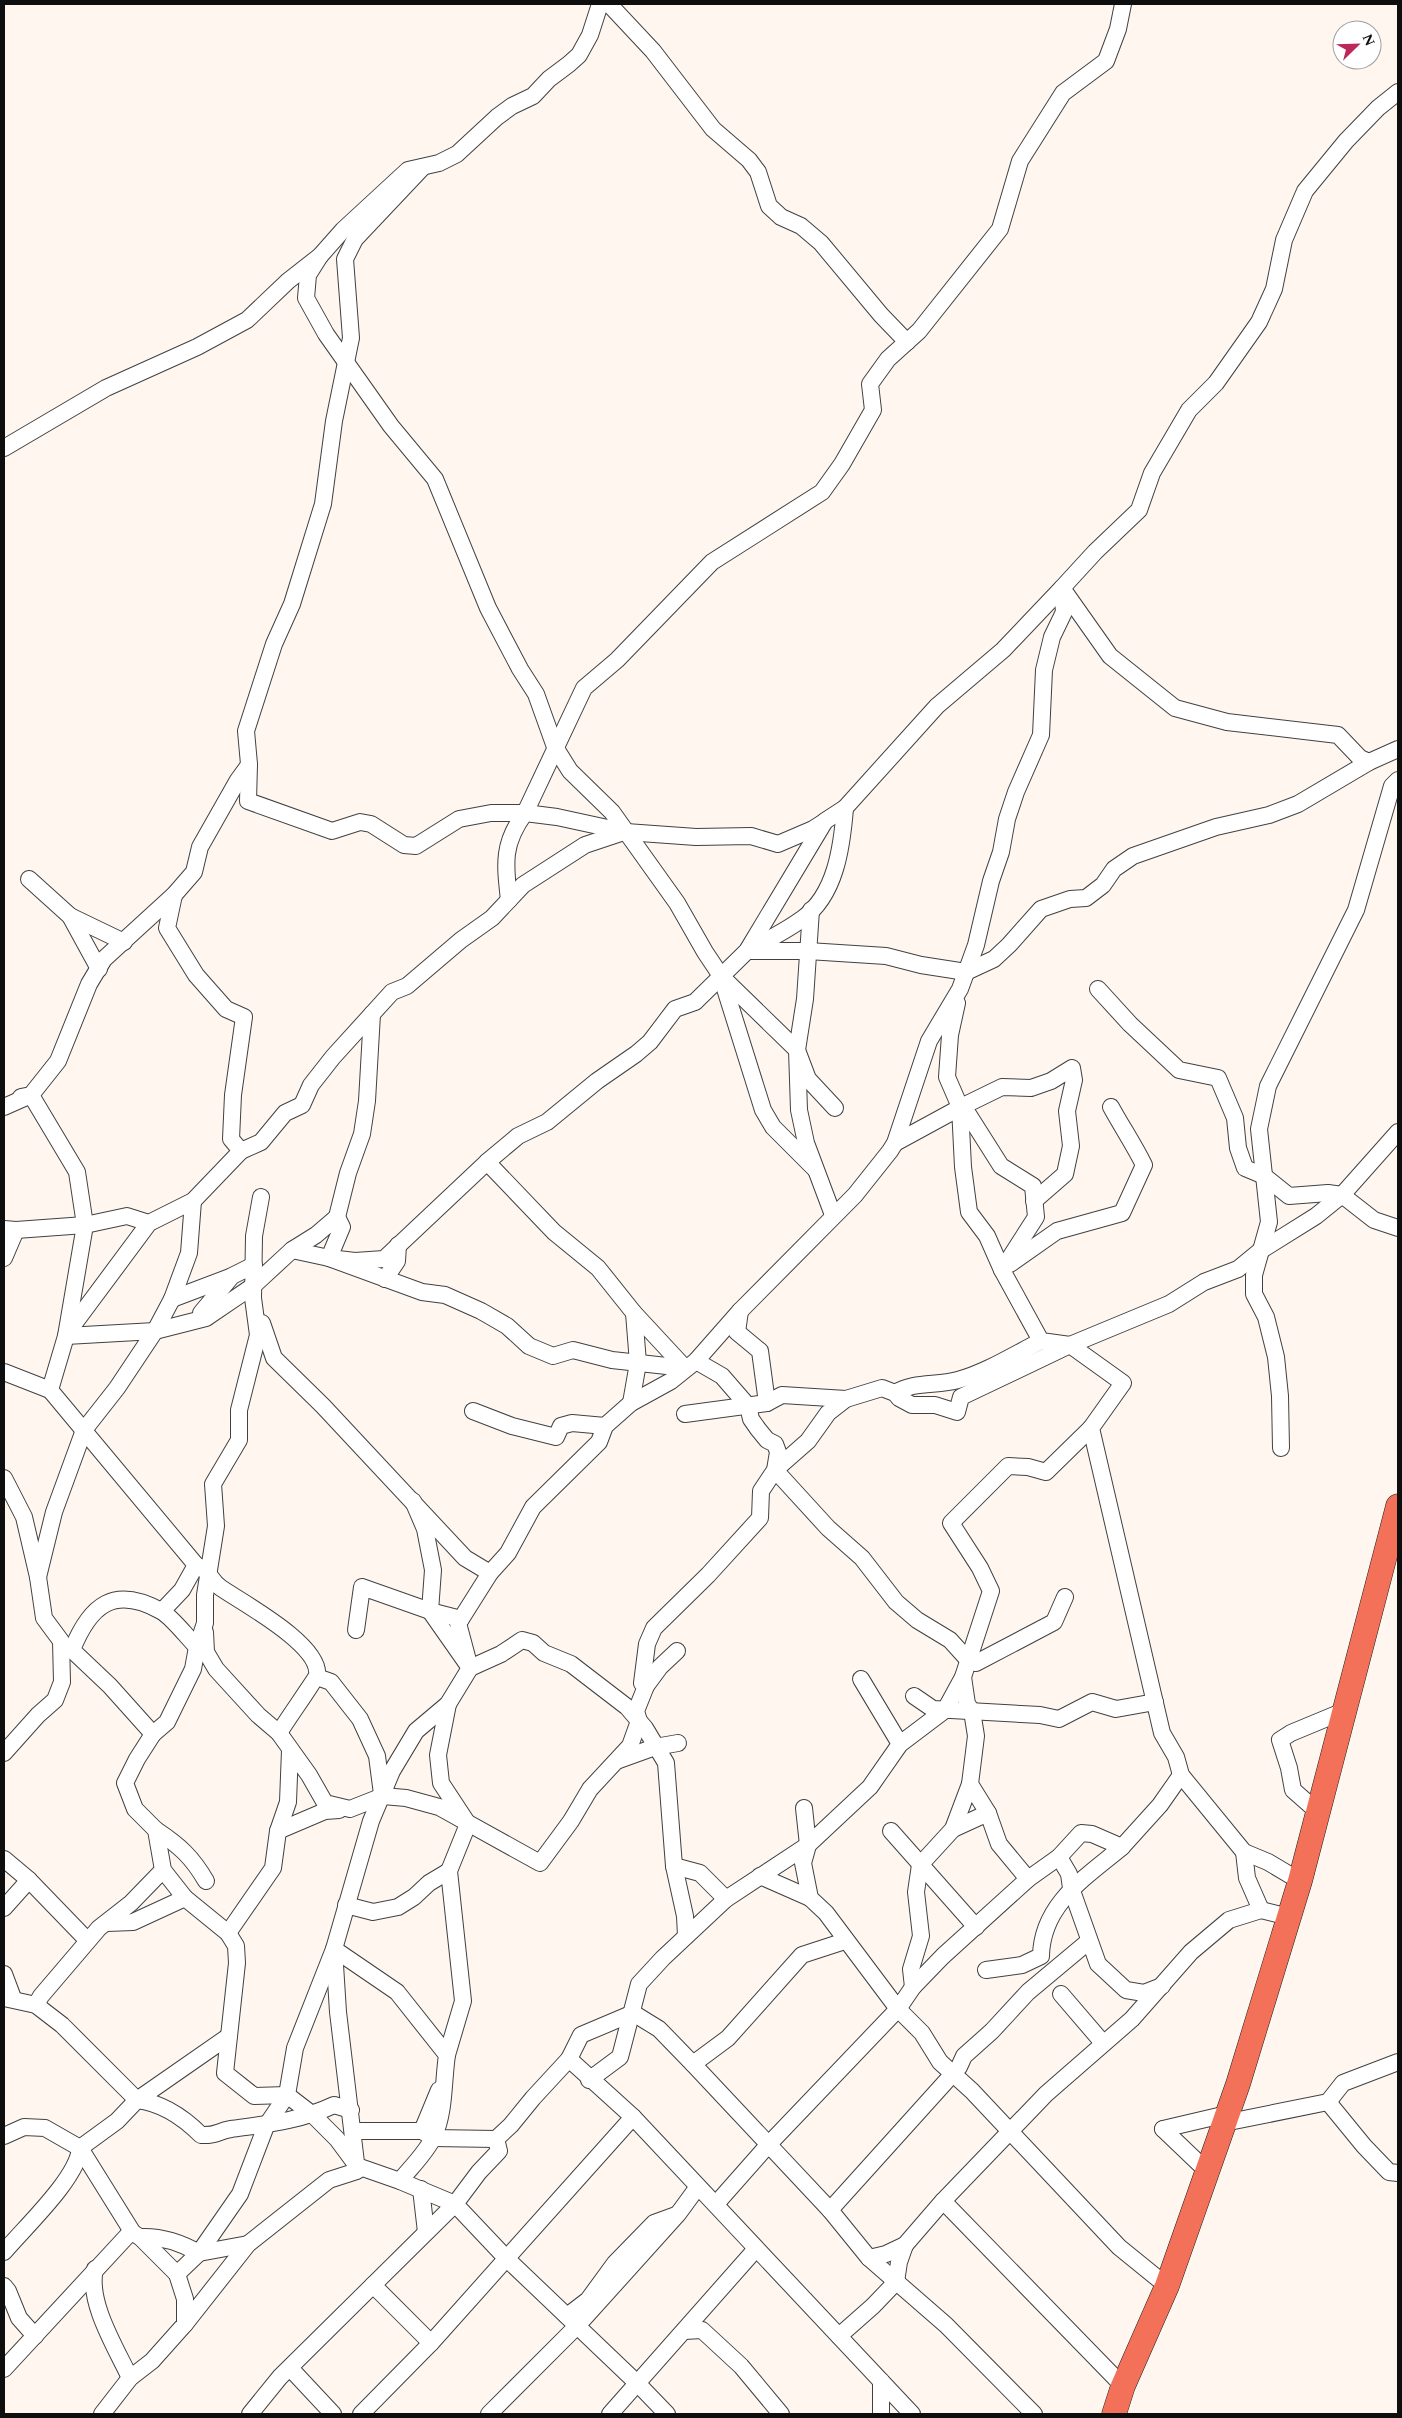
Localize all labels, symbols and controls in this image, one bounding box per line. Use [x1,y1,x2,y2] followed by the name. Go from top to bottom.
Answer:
[1332,20,1382,70] north arrow
[1357,31,1380,49] text: N

